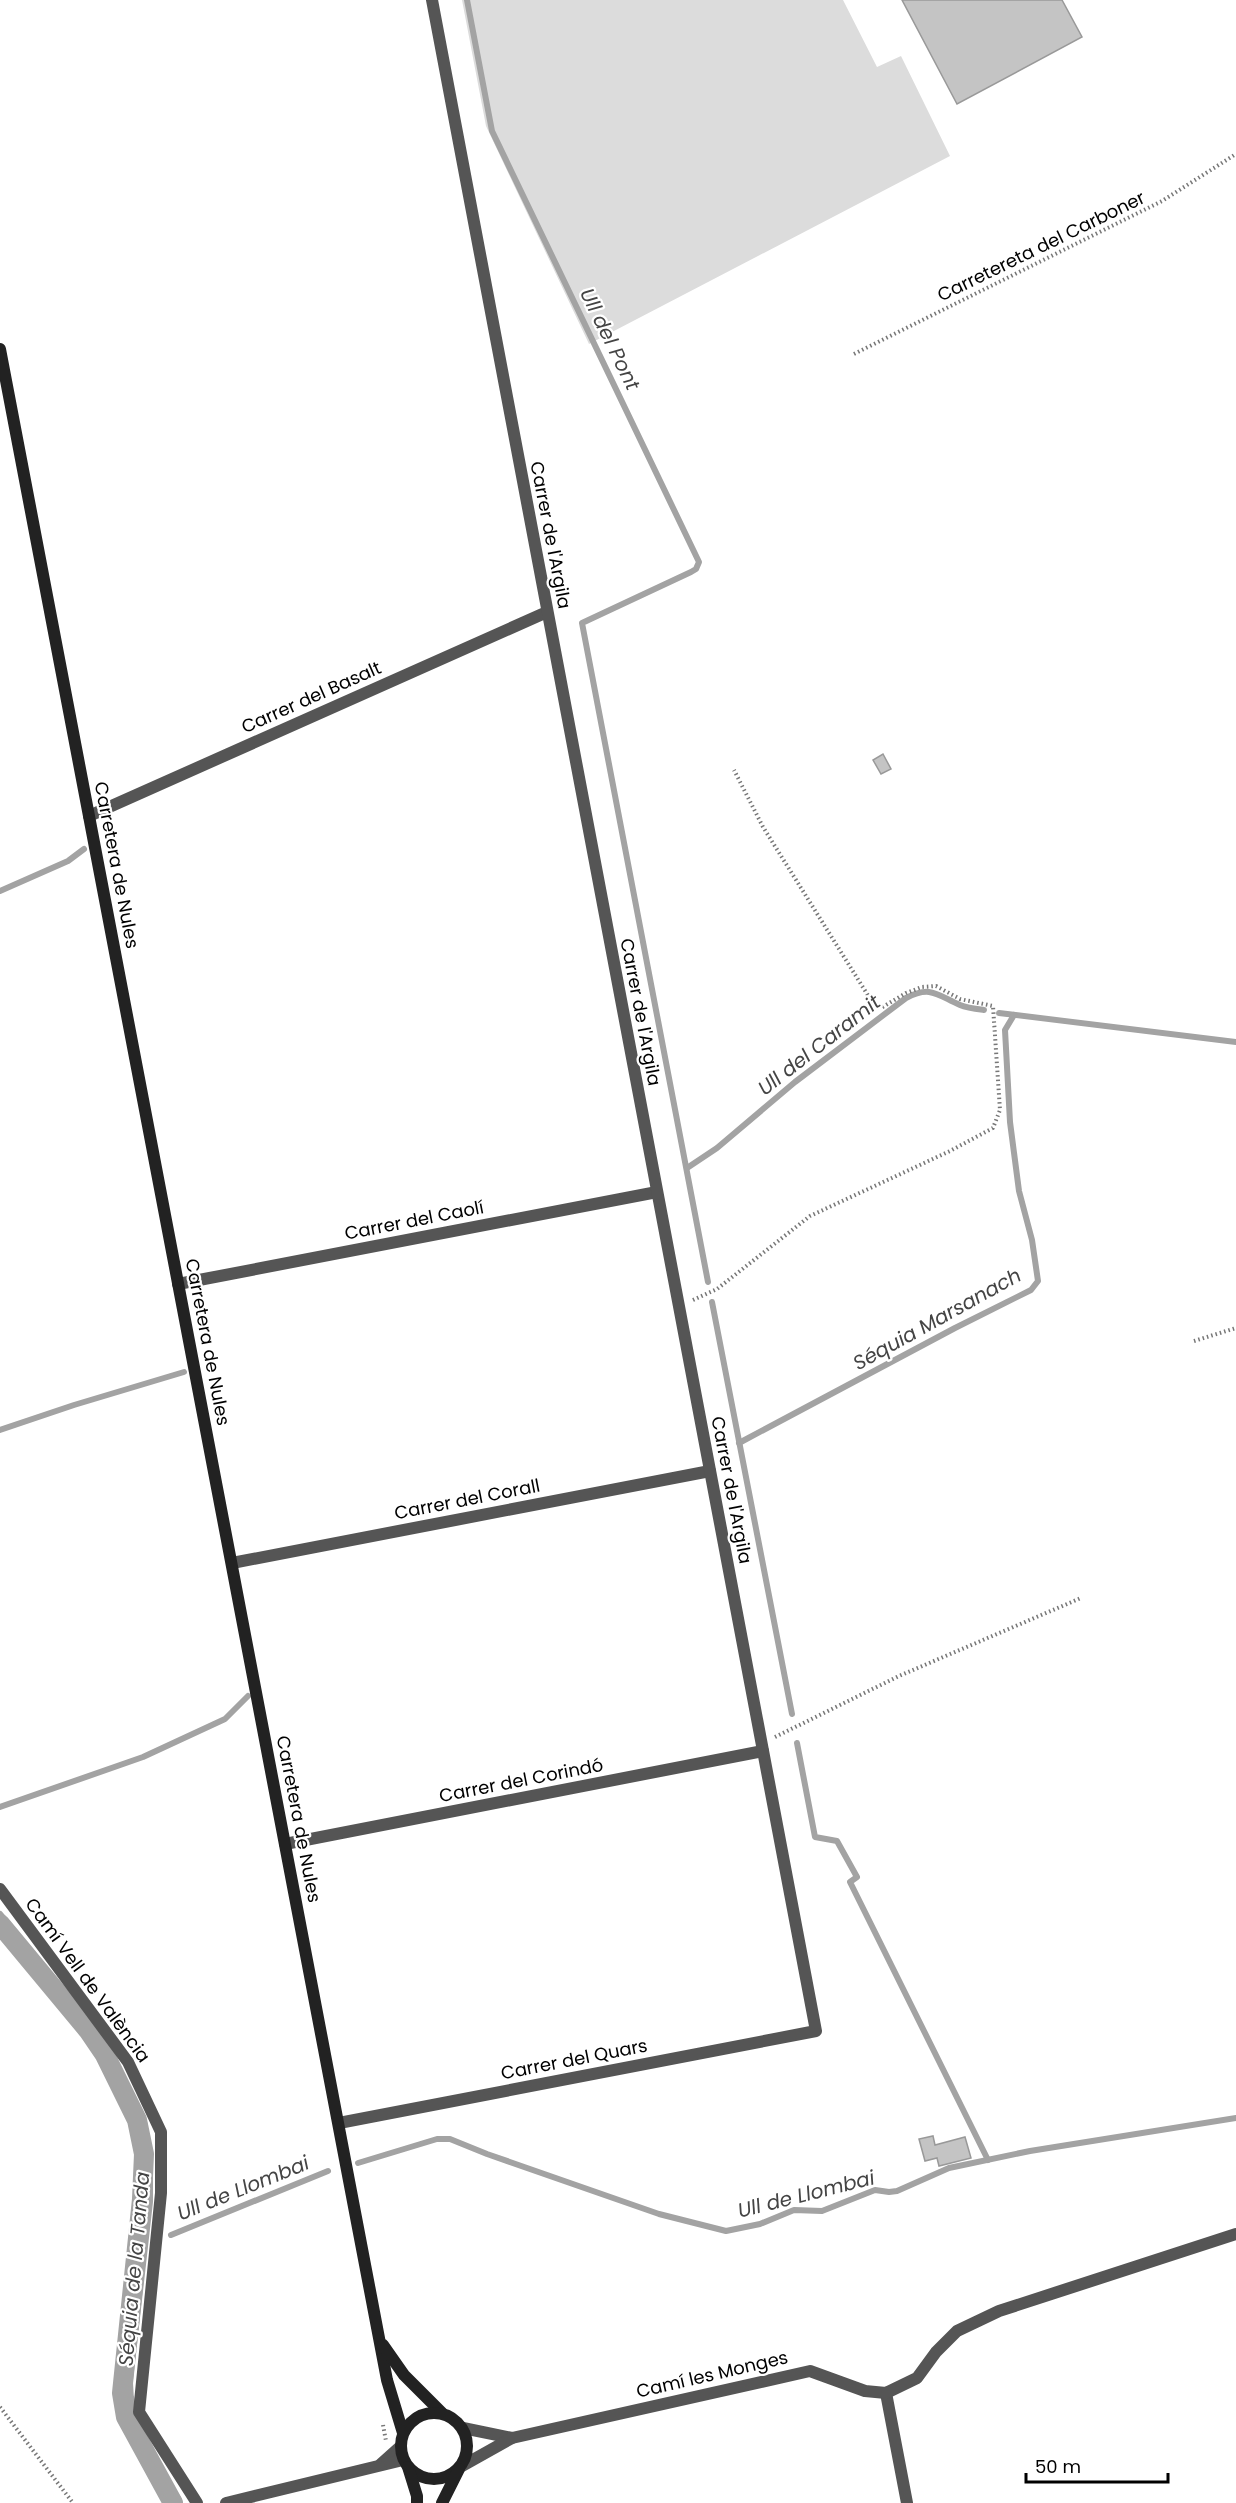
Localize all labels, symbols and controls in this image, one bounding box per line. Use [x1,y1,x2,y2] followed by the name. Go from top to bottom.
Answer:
[933,185,1149,307] street label: Carretereta del Carboner
[573,283,647,395] water label: Ull del Pont
[524,459,578,611] street label: Carrer de l'Argila
[237,655,385,739] street label: Carrer del Basalt
[89,779,145,951] street label: Carretera de Nules
[614,936,668,1088] street label: Carrer de l'Argila
[752,988,887,1102] water label: Ull del Caramit
[342,1194,486,1246] street label: Carrer del Caolí
[180,1256,236,1428] street label: Carretera de Nules
[848,1261,1026,1377] water label: Séquia Marsanach
[705,1414,759,1566] street label: Carrer de l'Argila
[392,1473,542,1525] street label: Carrer del Corall
[271,1733,327,1905] street label: Carretera de Nules
[437,1752,605,1808] street label: Carrer del Corindó
[20,1893,156,2067] street label: Camí Vell de València
[499,2033,649,2085] street label: Carrer del Quars
[173,2148,314,2227] water label: Ull de Llombai
[735,2163,878,2225] water label: Ull de Llombai
[112,2171,156,2367] water label: Séquia de la Tanda
[634,2344,790,2404] street label: Camí les Monges
[1026,2446,1168,2484] scale bar
[1035,2454,1081,2479] text: 50 m

